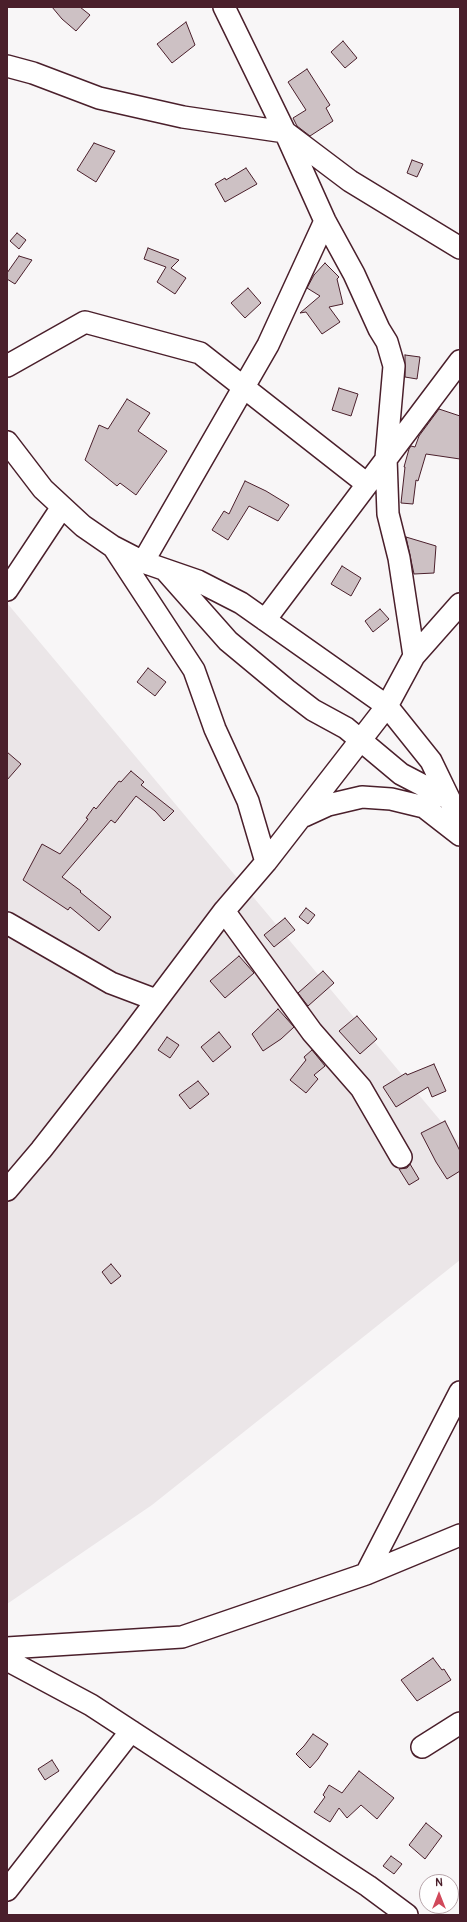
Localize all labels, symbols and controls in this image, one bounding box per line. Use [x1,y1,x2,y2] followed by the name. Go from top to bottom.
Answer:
[419,1874,459,1914] north arrow
[435,1876,443,1889] text: N

